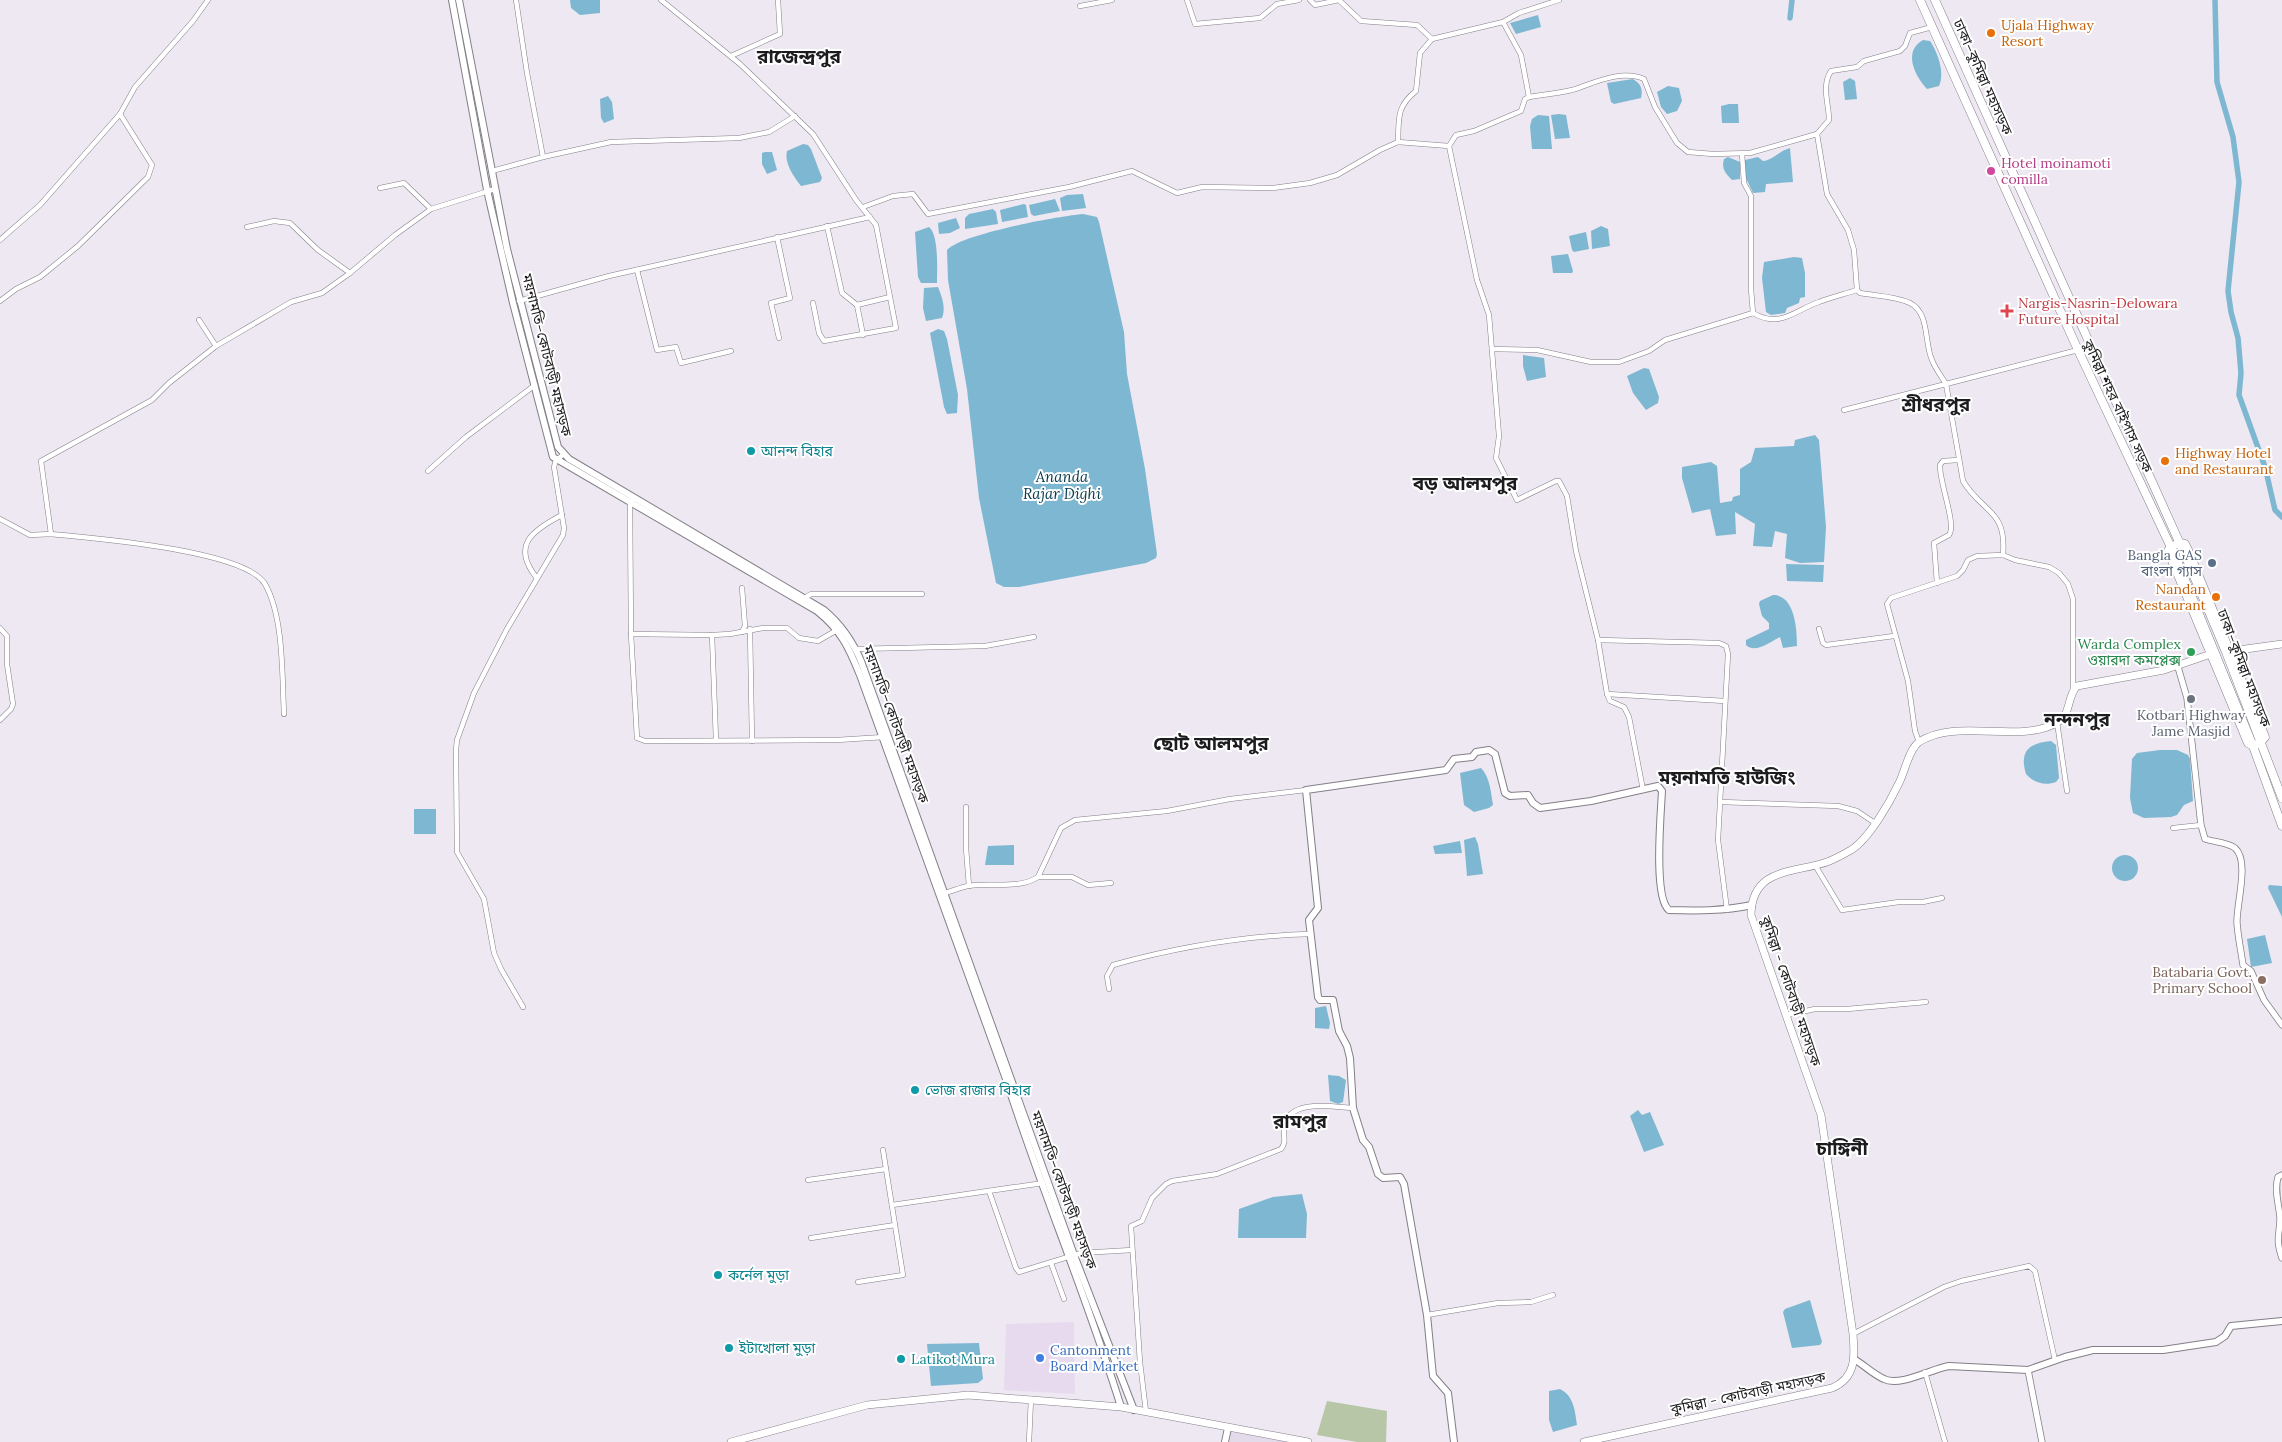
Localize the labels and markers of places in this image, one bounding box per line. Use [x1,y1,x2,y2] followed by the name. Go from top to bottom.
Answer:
[2001,16,2094,50] place label: Ujala Highway Resort
[1985,27,1997,39] marker: Ujala Highway Resort
[2001,154,2111,188] place label: Hotel moinamoti comilla
[1985,165,1997,177] marker: Hotel moinamoti comilla
[2018,294,2178,328] place label: Nargis-Nasrin-Delowara Future Hospital
[2000,304,2014,318] marker: Nargis-Nasrin-Delowara Future Hospital
[760,442,834,460] place label: আনন্দ বিহার
[2175,444,2274,478] place label: Highway Hotel and Restaurant
[745,445,757,457] marker: আনন্দ বিহার
[2159,455,2171,467] marker: Highway Hotel and Restaurant
[2127,546,2202,580] place label: Bangla GAS বাংলা গ্যাস
[2206,557,2218,569] marker: Bangla GAS বাংলা গ্যাস
[2135,580,2207,614] place label: Nandan Restaurant
[2210,591,2222,603] marker: Nandan Restaurant
[2078,635,2182,669] place label: Warda Complex ওয়ারদা কমপ্লেক্স
[2185,646,2197,658] marker: Warda Complex ওয়ারদা কমপ্লেক্স
[2185,693,2197,705] marker: Kotbari Highway Jame Masjid
[2137,706,2246,740] place label: Kotbari Highway Jame Masjid
[2152,963,2252,997] place label: Batabaria Govt. Primary School
[2256,974,2268,986] marker: Batabaria Govt. Primary School
[925,1081,1031,1099] place label: ভোজ রাজার বিহার
[909,1084,921,1096] marker: ভোজ রাজার বিহার
[727,1266,789,1284] place label: কর্নেল মুড়া
[712,1269,724,1281] marker: কর্নেল মুড়া
[738,1339,816,1357] place label: ইটাখোলা মুড়া
[1050,1341,1139,1375] place label: Cantonment Board Market
[723,1342,735,1354] marker: ইটাখোলা মুড়া
[911,1350,995,1368] place label: Latikot Mura
[1034,1352,1046,1364] marker: Cantonment Board Market
[895,1353,907,1365] marker: Latikot Mura

